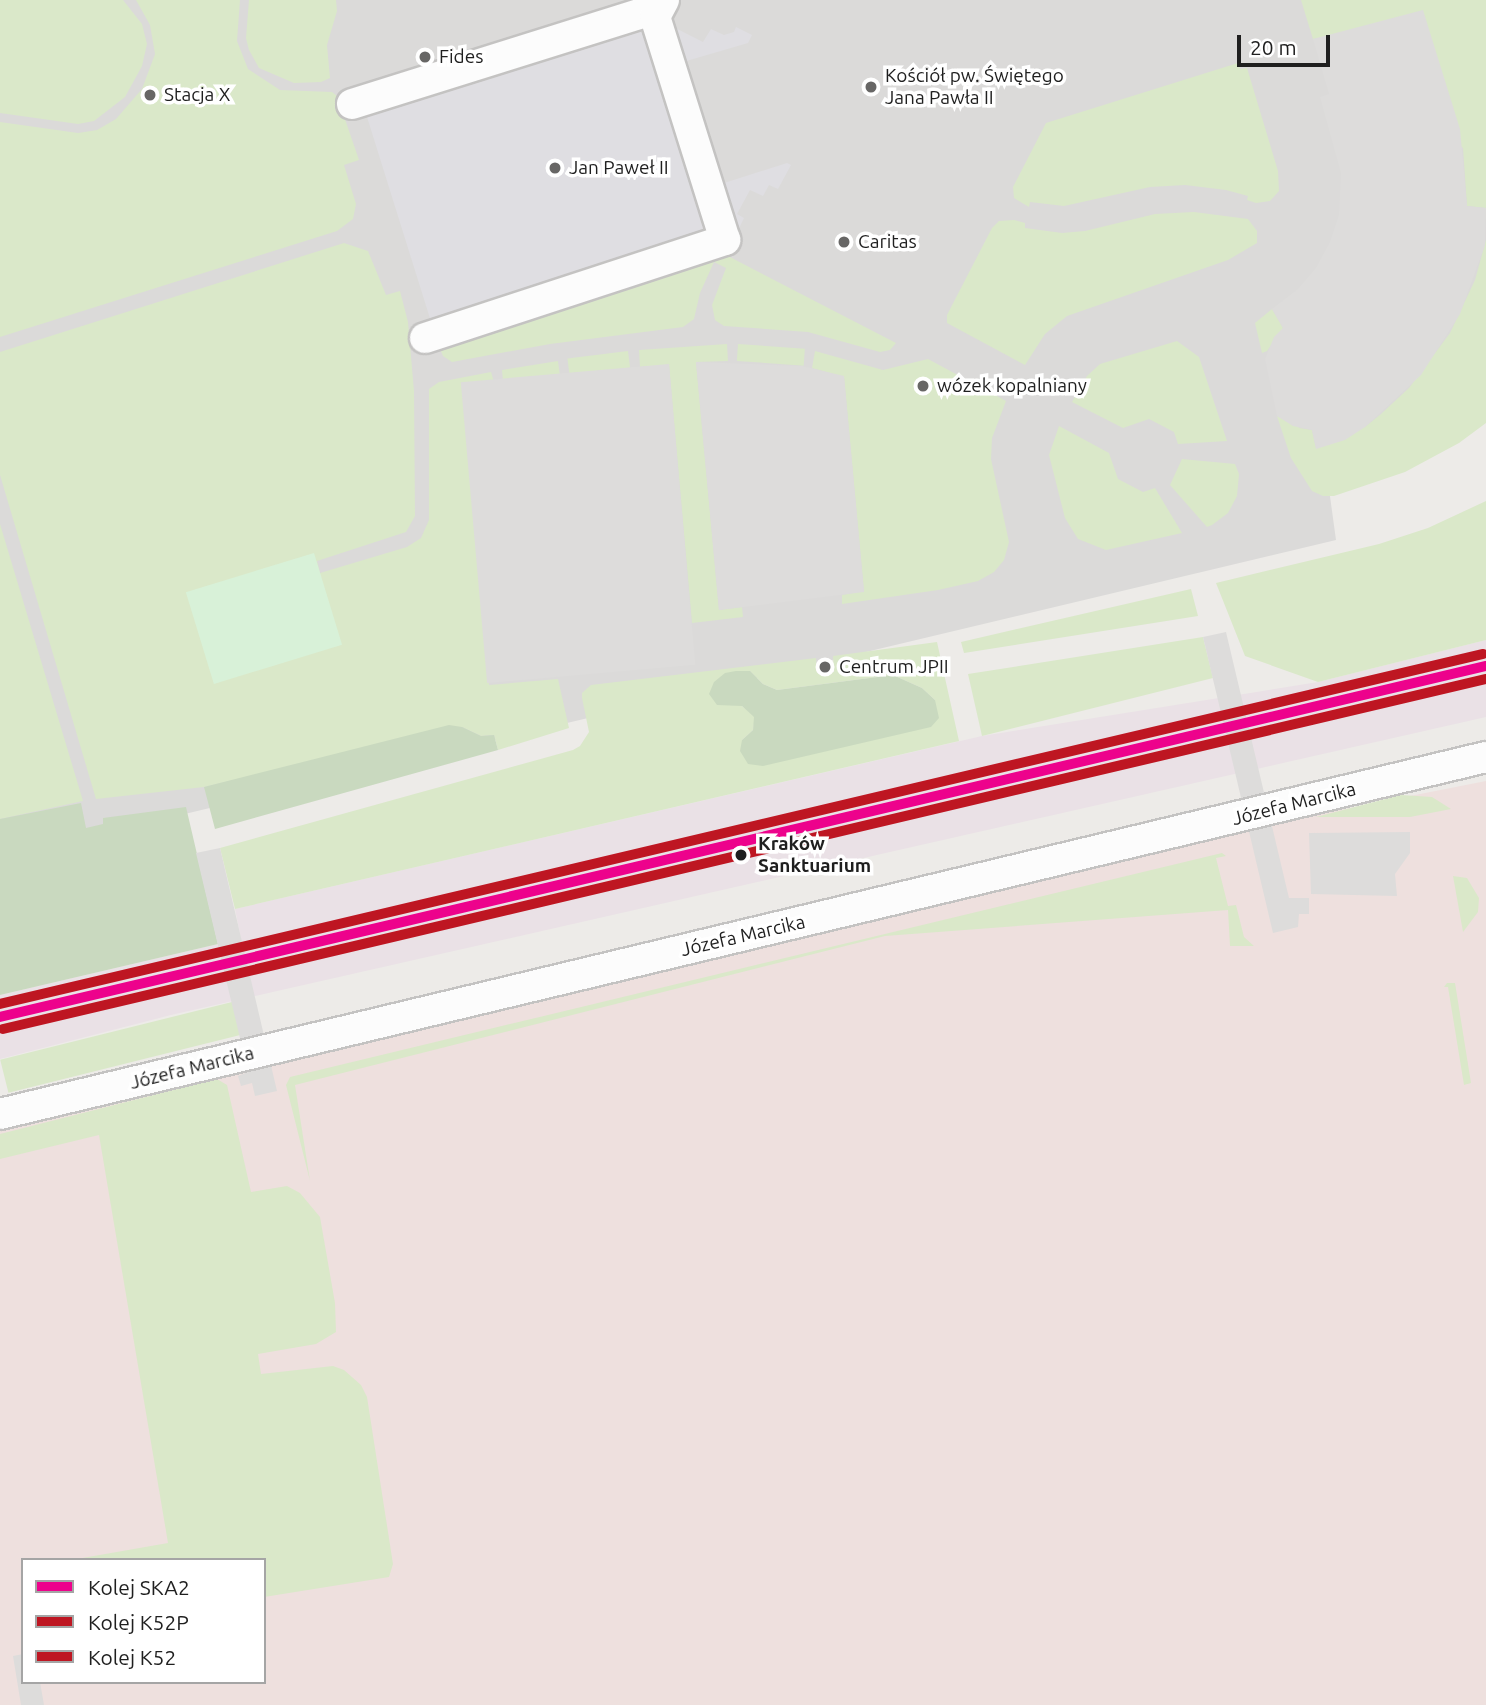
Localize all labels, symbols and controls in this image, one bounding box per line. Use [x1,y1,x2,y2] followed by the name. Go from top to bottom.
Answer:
[1241,21,1334,65] scale bar
[1250,35,1297,59] text: 20 m
[439,46,483,68] place label: Fides
[417,49,433,65] marker: Fides
[885,65,1064,109] place label: Kościół pw. Świętego Jana Pawła II
[863,79,879,95] marker: Kościół pw. Świętego Jana Pawła II
[164,84,230,106] place label: Stacja X
[142,87,158,103] marker: Stacja X
[569,157,669,179] place label: Jan Paweł II
[547,160,563,176] marker: Jan Paweł II
[858,231,917,253] place label: Caritas
[836,234,852,250] marker: Caritas
[937,375,1087,397] place label: wózek kopalniany
[915,378,931,394] marker: wózek kopalniany
[839,656,949,678] place label: Centrum JPII
[817,659,833,675] marker: Centrum JPII
[1230,778,1358,830] street label: Józefa Marcika
[758,833,871,877] place label: Kraków Sanktuarium
[730,844,752,866] marker: Kraków Sanktuarium
[679,911,807,961] street label: Józefa Marcika
[128,1042,256,1094] street label: Józefa Marcika
[21,1558,266,1684] legend
[88,1575,190,1599] text: Kolej SKA2
[88,1610,189,1634] text: Kolej K52P
[88,1645,176,1669] text: Kolej K52

